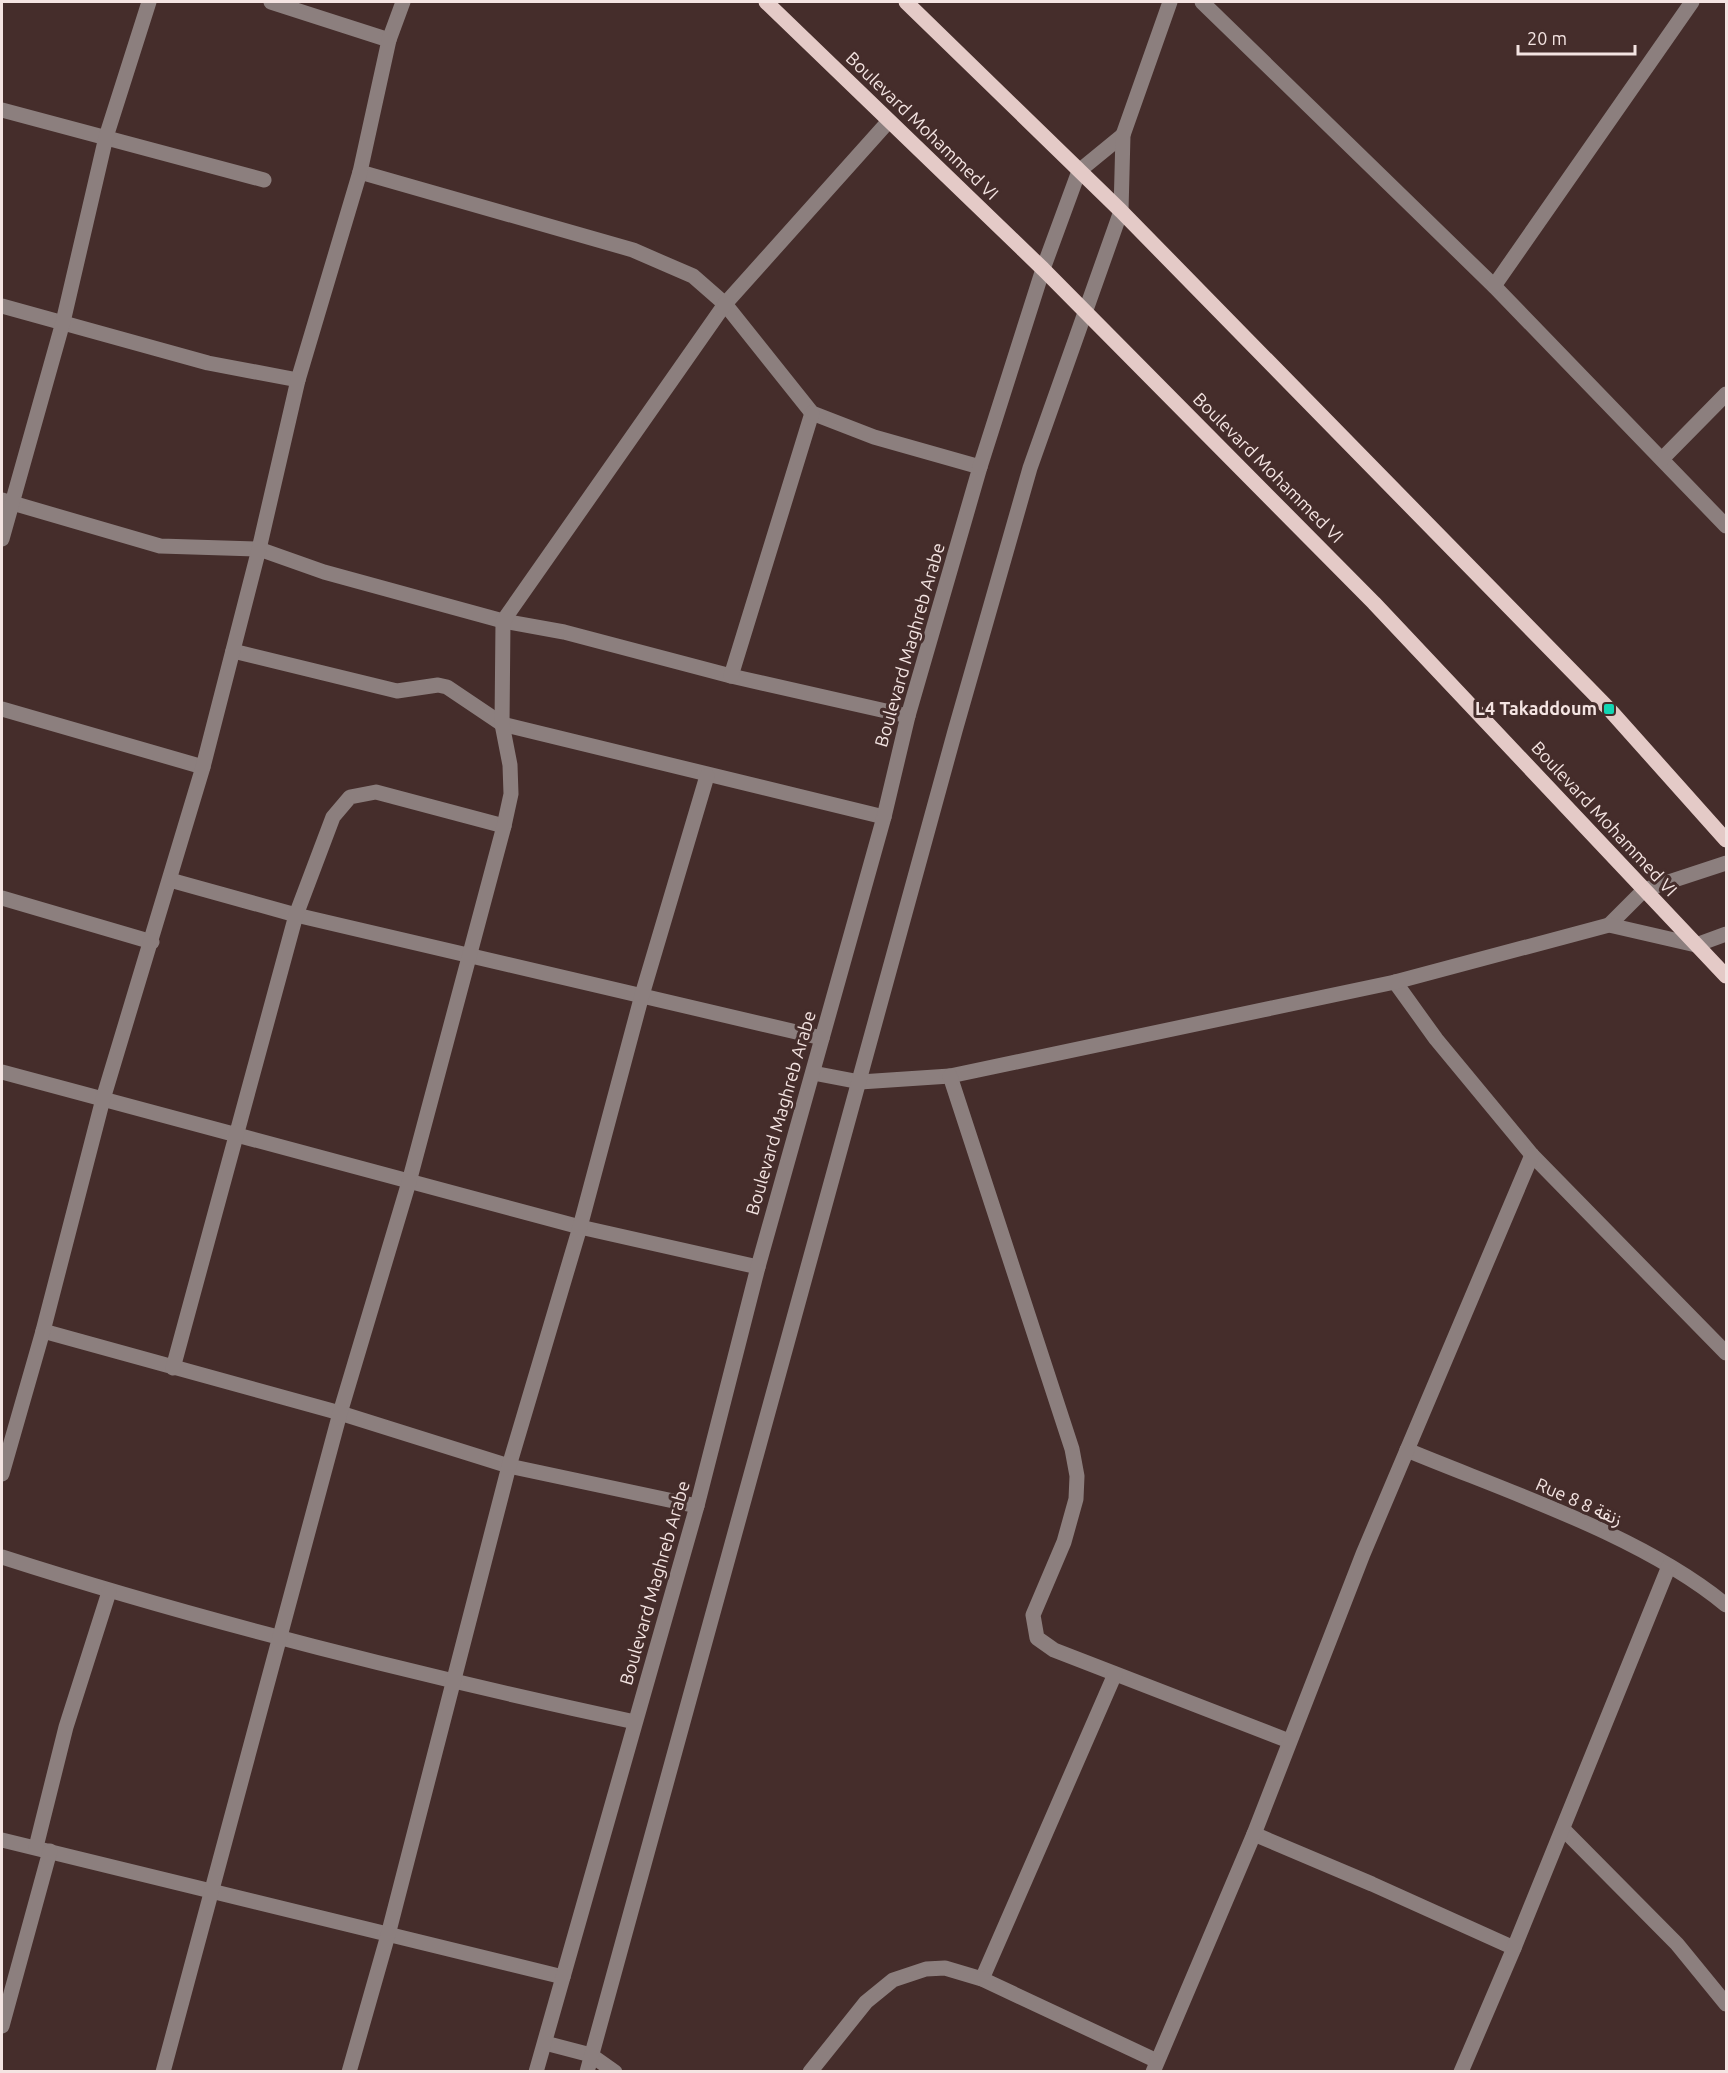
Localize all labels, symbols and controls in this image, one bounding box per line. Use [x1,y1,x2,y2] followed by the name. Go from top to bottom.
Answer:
[1518,18,1635,56] scale bar
[1527,28,1567,48] text: 20 m
[842,47,1003,203] street label: Boulevard Mohammed VI
[1190,388,1348,546] street label: Boulevard Mohammed VI
[870,540,948,749] street label: Boulevard Maghreb Arabe
[1475,698,1597,718] place label: L4 Takaddoum
[1602,702,1616,716] marker: L4 Takaddoum
[1528,737,1682,900] street label: Boulevard Mohammed VI
[741,1008,819,1217] street label: Boulevard Maghreb Arabe
[1532,1473,1626,1531] street label: Rue 8 8 زنقة
[615,1478,693,1687] street label: Boulevard Maghreb Arabe

